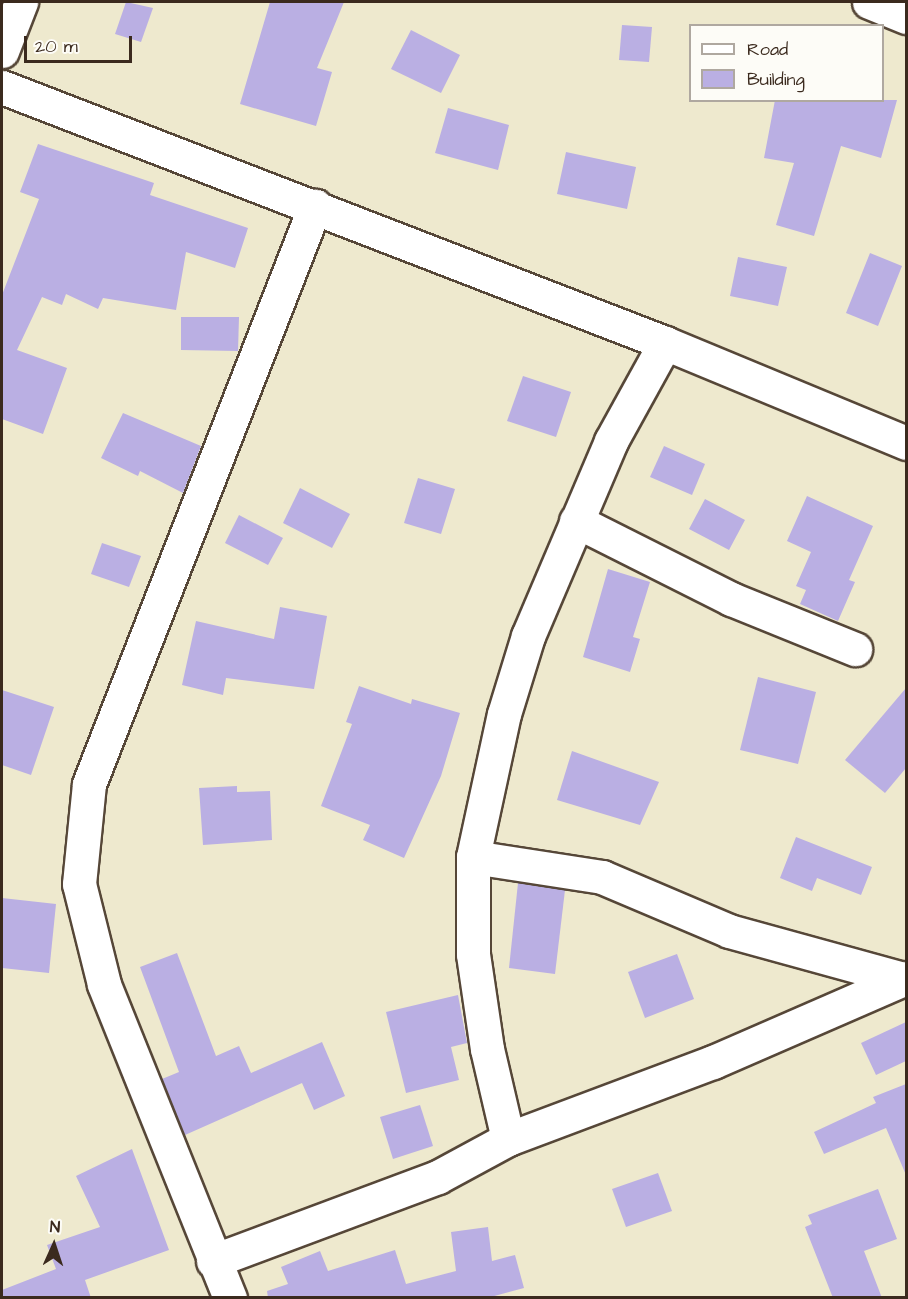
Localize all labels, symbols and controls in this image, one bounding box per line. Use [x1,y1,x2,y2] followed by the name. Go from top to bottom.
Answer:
[27,24,135,62] scale bar
[689,24,884,102] legend
[35,34,78,59] text: 20 m
[747,37,788,62] text: Road
[747,67,805,92] text: Building
[24,1215,84,1275] north arrow
[49,1216,61,1238] text: N

